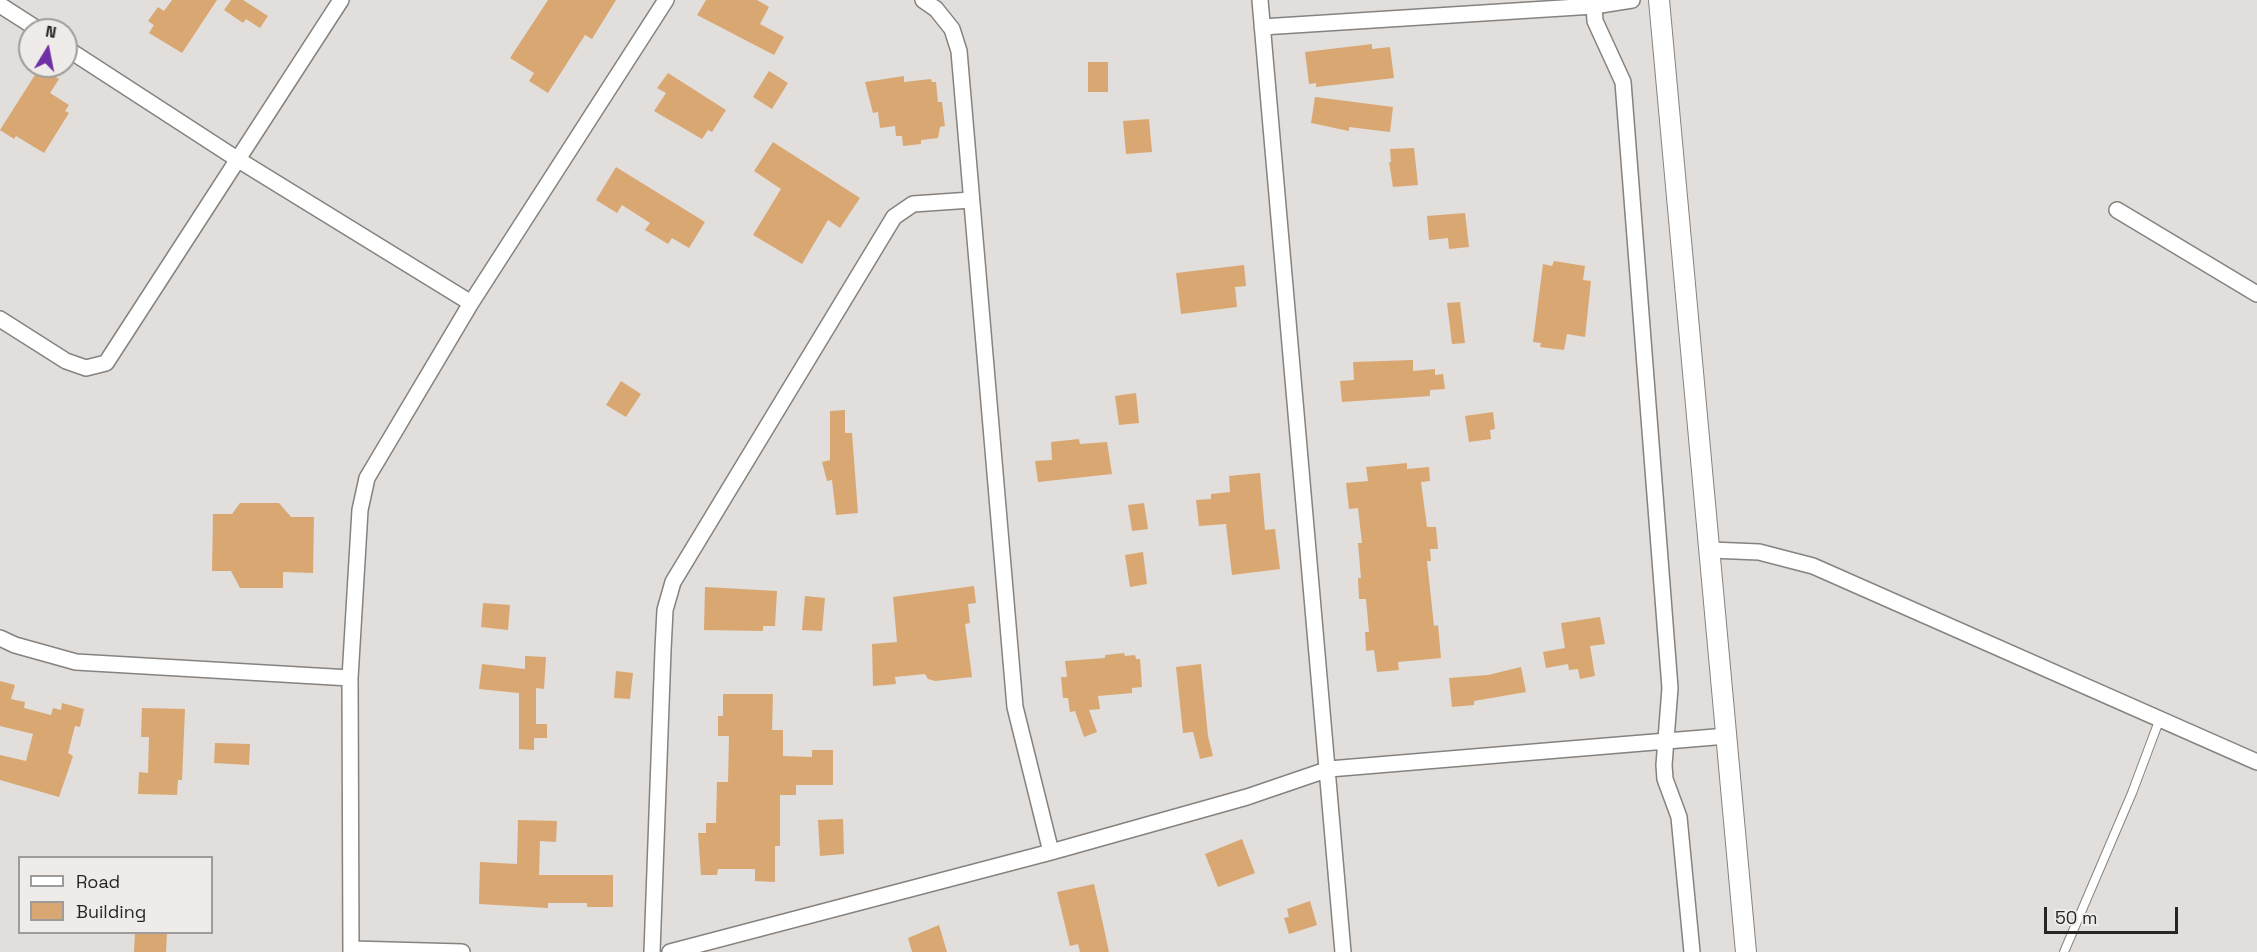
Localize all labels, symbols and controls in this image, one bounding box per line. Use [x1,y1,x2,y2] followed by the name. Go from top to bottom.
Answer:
[18,18,78,78] north arrow
[44,20,58,43] text: N
[18,856,213,934] legend
[76,870,120,893] text: Road
[2047,895,2180,933] scale bar
[76,900,146,923] text: Building
[2055,906,2097,929] text: 50 m

